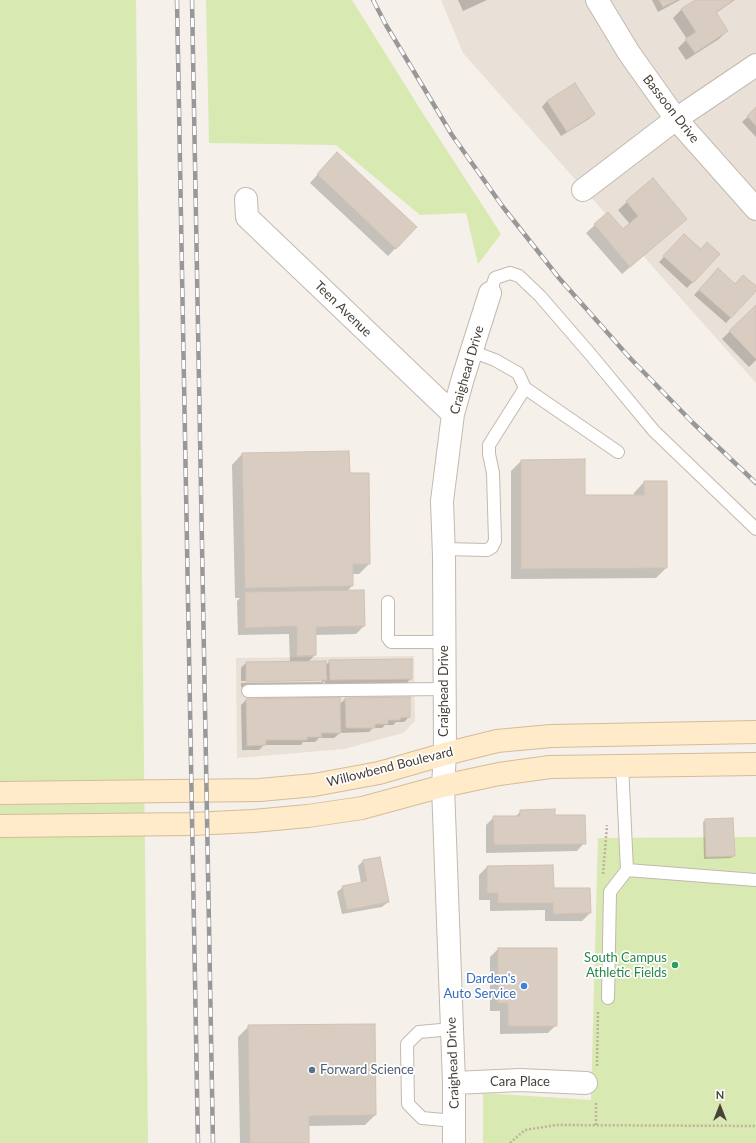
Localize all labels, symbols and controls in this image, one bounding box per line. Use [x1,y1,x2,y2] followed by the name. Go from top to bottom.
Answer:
[640,72,702,146] street label: Bassoon Drive
[311,278,375,340] street label: Teen Avenue
[447,324,487,416] street label: Craighead Drive
[436,645,452,737] street label: Craighead Drive
[325,744,455,790] street label: Willowbend Boulevard
[584,950,667,981] place label: South Campus Athletic Fields
[670,960,680,970] marker: South Campus Athletic Fields
[443,971,516,1002] place label: Darden's Auto Service
[519,981,529,991] marker: Darden's Auto Service
[444,1017,462,1109] street label: Craighead Drive
[320,1062,414,1078] place label: Forward Science
[307,1065,317,1075] marker: Forward Science
[490,1074,550,1090] street label: Cara Place
[700,1087,740,1127] north arrow
[716,1088,724,1101] text: N

